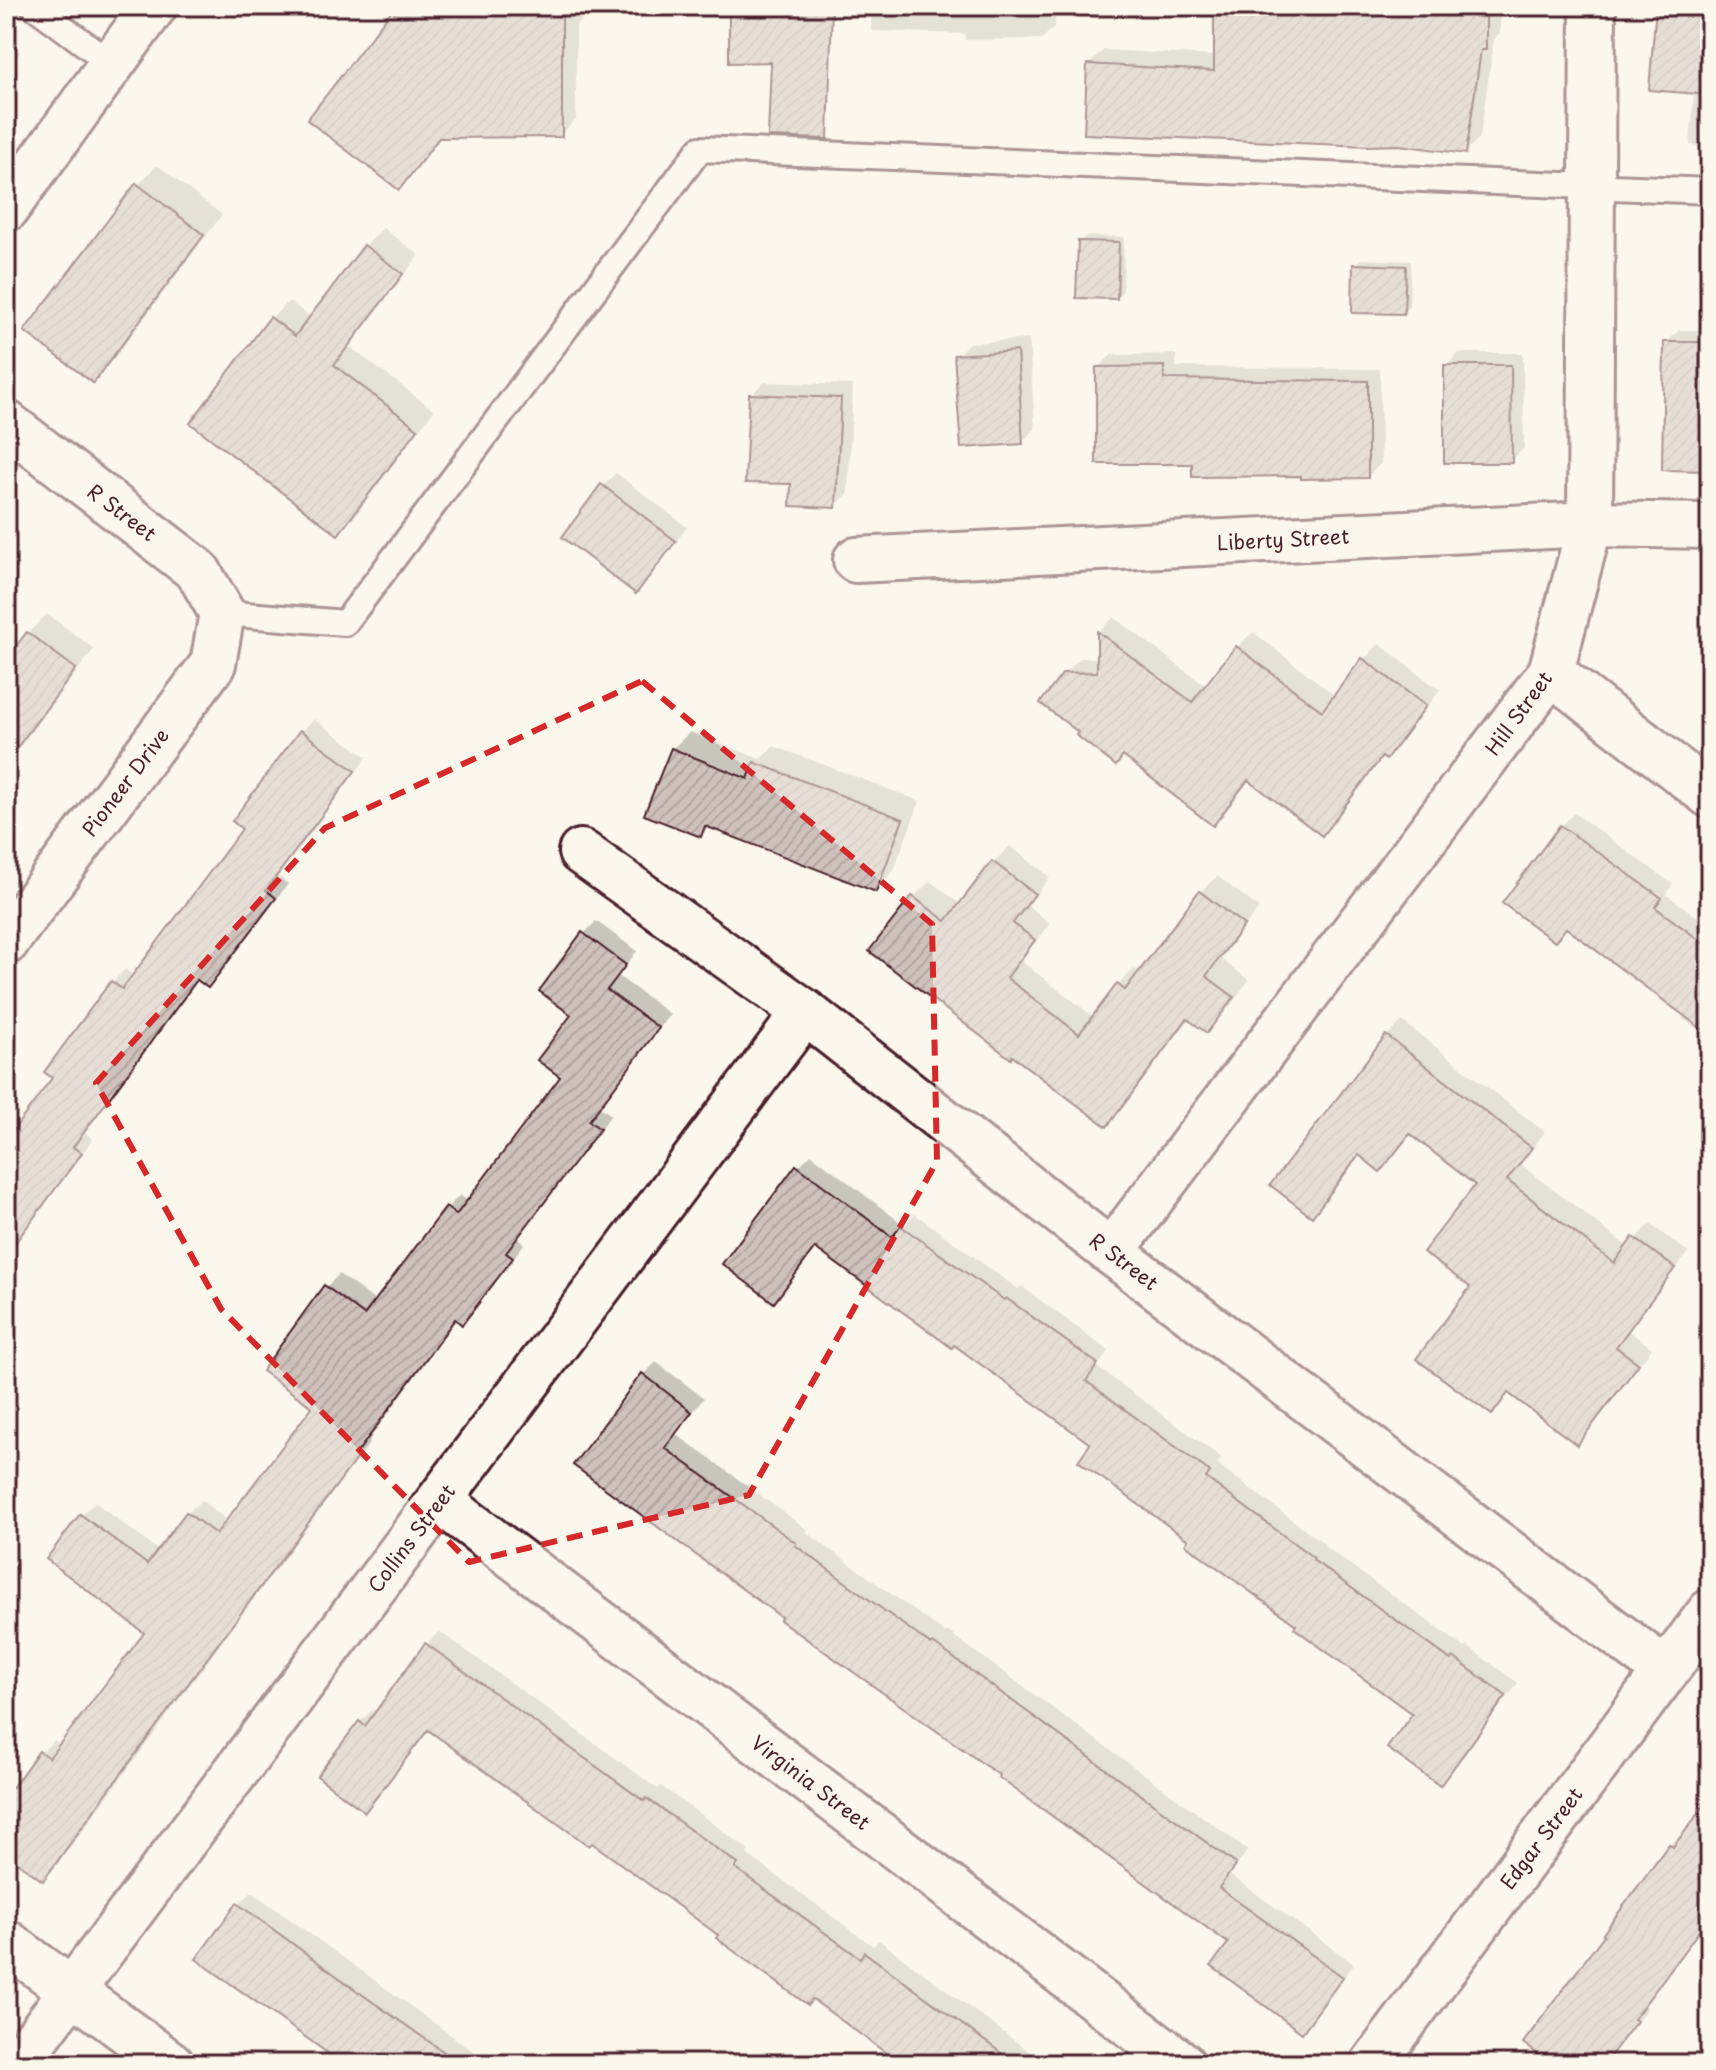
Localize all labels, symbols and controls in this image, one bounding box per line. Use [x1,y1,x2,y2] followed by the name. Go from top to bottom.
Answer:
[81,476,163,548] street label: R Street
[1216,521,1350,557] street label: Liberty Street
[1477,665,1559,761] street label: Hill Street
[74,722,176,842] street label: Pioneer Drive
[1083,1225,1165,1297] street label: R Street
[360,1477,462,1599] street label: Collins Street
[745,1727,877,1837] street label: Virginia Street
[1493,1781,1589,1895] street label: Edgar Street

